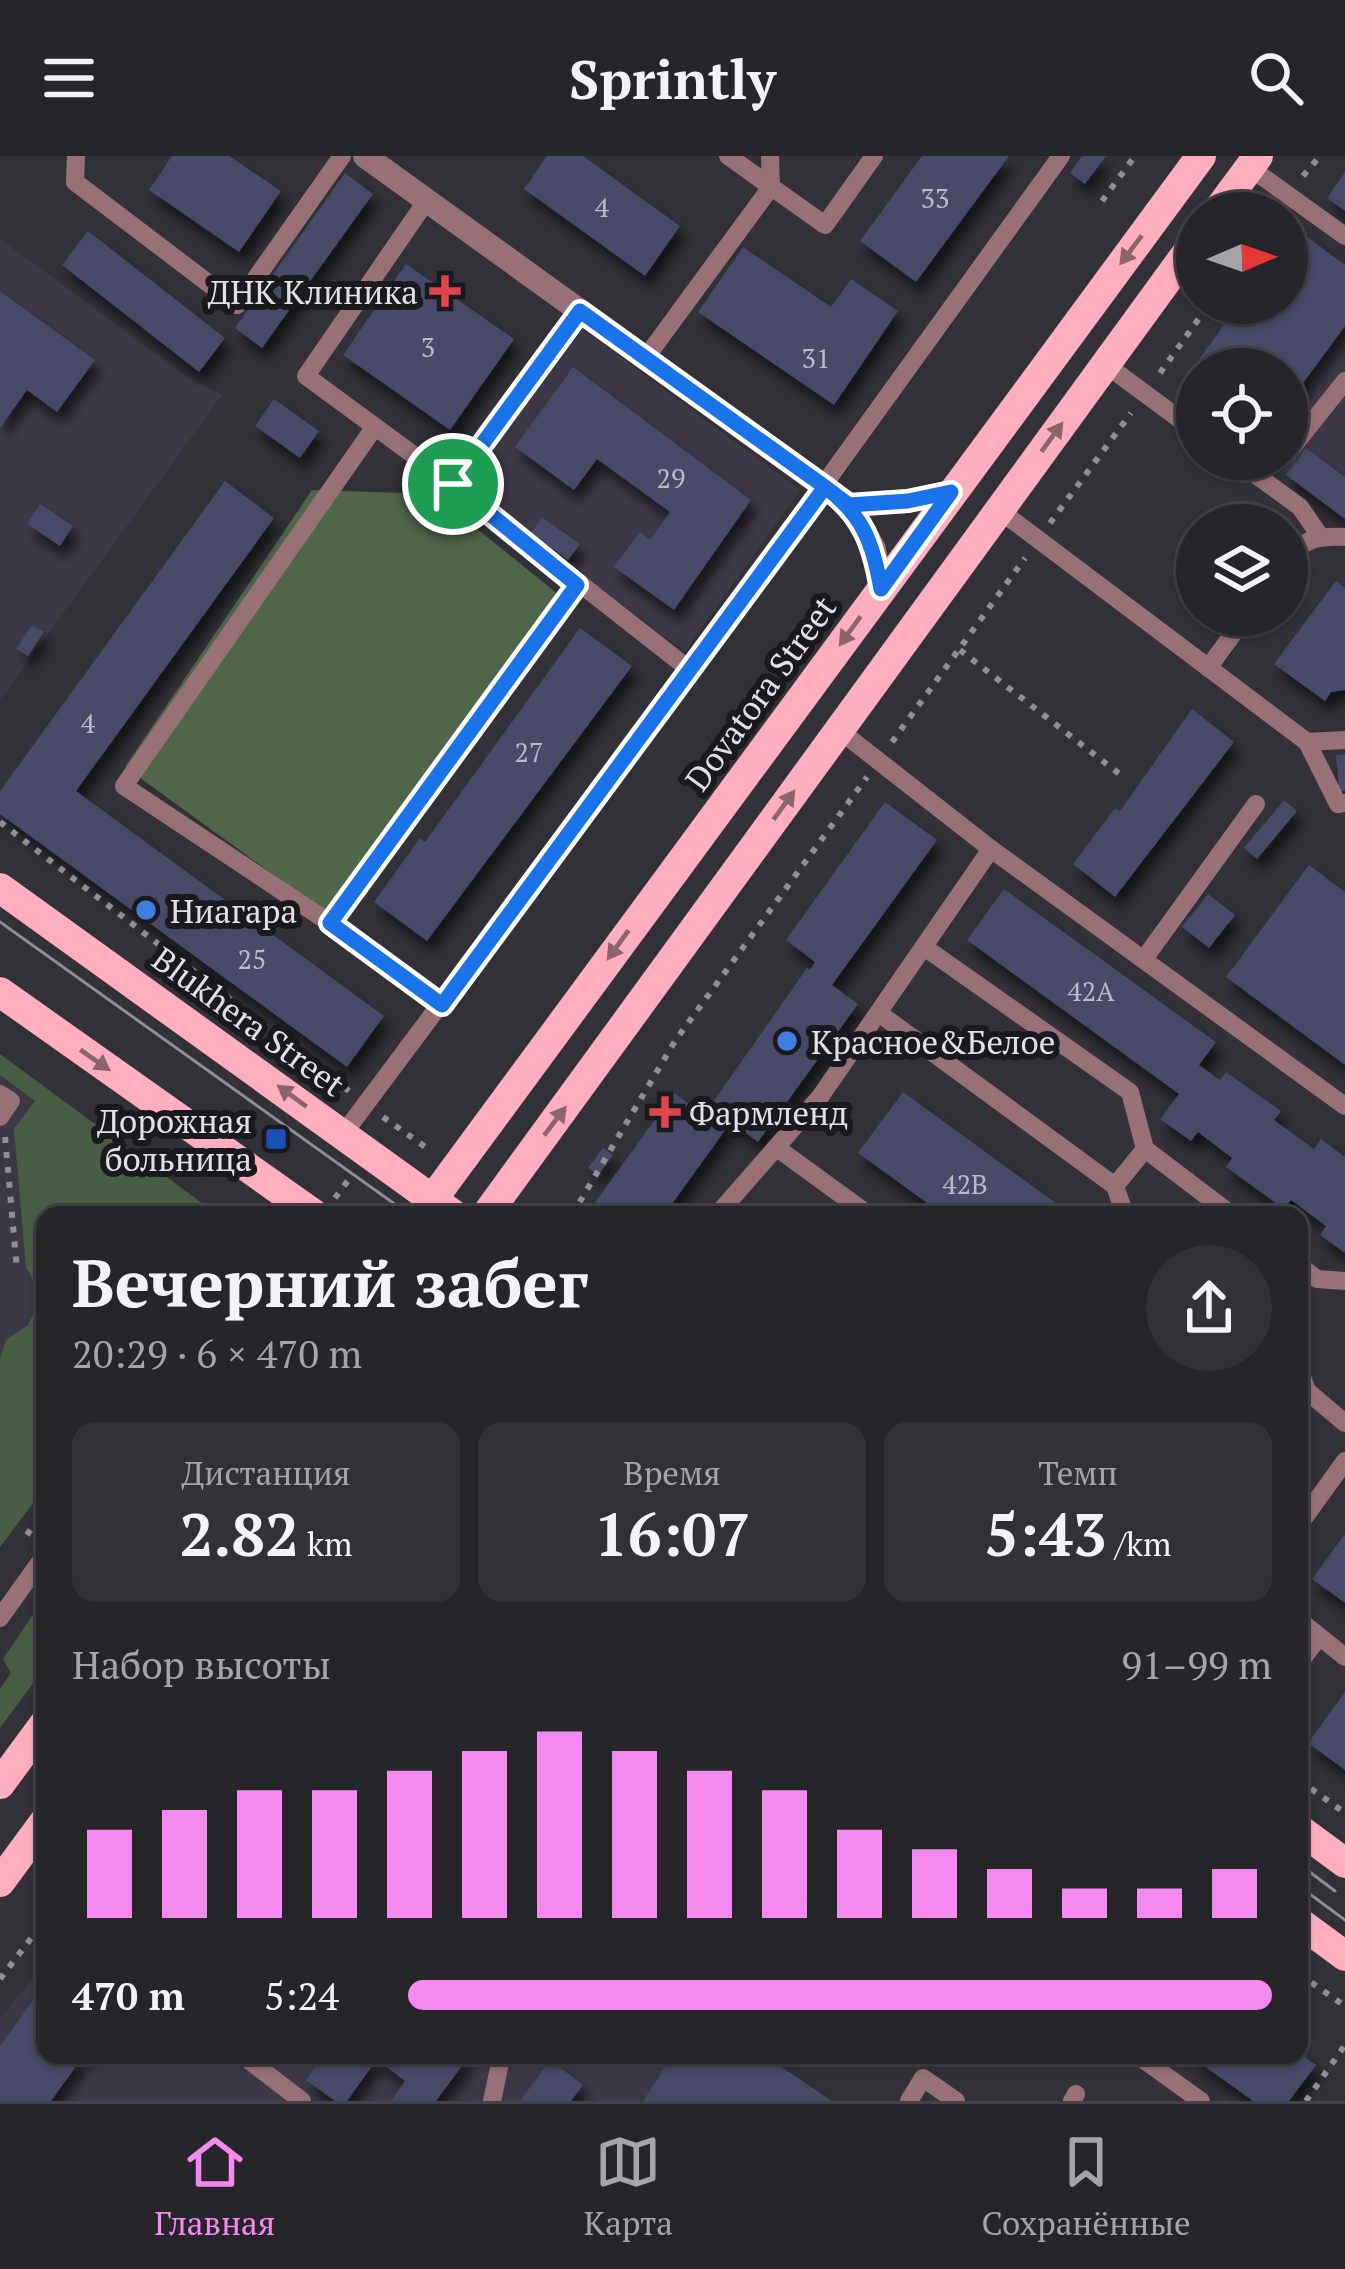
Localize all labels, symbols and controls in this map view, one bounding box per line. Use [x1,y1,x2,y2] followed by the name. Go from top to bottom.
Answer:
[569,43,776,114] text: Sprintly
[36,45,102,111] icon: menu
[1243,45,1309,111] icon: search
[921,180,949,216] house number: 33
[595,189,610,225] house number: 4
[1176,192,1308,324] north arrow
[1176,192,1308,636] map controls
[1120,234,1144,266] one-way arrow
[208,270,418,313] place label: ДНК Клиника
[429,275,461,307] marker: ДНК Клиника
[421,329,435,365] house number: 3
[802,340,830,376] house number: 31
[1176,348,1308,480] button: locate
[1040,421,1063,453] one-way arrow
[402,433,504,535] pin
[420,451,486,517] icon: arrive
[657,460,685,496] house number: 29
[1176,504,1308,636] button: layers
[675,587,845,799] street label: Dovatora Street
[838,615,862,647] one-way arrow
[81,705,96,741] house number: 4
[515,734,543,770] house number: 27
[772,789,796,821] one-way arrow
[170,889,297,932] place label: Ниагара
[133,897,159,923] marker: Ниагара
[607,929,631,961] one-way arrow
[144,937,354,1105] street label: Blukhera Street
[238,941,266,977] house number: 25
[1067,973,1115,1009] house number: 42А
[811,1020,1055,1063] place label: Красное&Белое
[774,1028,800,1054] marker: Красное&Белое
[79,1048,112,1071] one-way arrow
[276,1085,308,1109] one-way arrow
[689,1091,848,1134] place label: Фармленд
[97,1099,252,1180] place label: Дорожная больница
[652,1099,678,1125] marker: Фармленд
[542,1105,566,1136] one-way arrow
[263,1126,289,1152] marker: Дорожная больница
[942,1166,988,1202] house number: 42В
[72,1238,589,1326] text: Вечерний забег
[1146,1245,1272,1371] button: share
[72,1327,362,1379] text: 20:29 · 6 × 470 m
[182,1451,350,1494] text: Дистанция
[623,1451,721,1494] text: Время
[1038,1451,1118,1494] text: Темп
[180,1494,299,1573] text: 2.82
[594,1494,750,1573] text: 16:07
[984,1494,1107,1573] text: 5:43
[299,1522,353,1565] text: km
[1107,1522,1172,1565] text: /km
[72,1638,331,1690] text: Набор высоты
[1121,1638,1272,1690] text: 91–99 m
[72,1969,185,2021] text: 470 m
[264,1969,339,2021] text: 5:24
[154,2129,275,2244] tab: Главная
[584,2129,673,2244] tab: Карта
[982,2129,1191,2244] tab: Сохранённые

